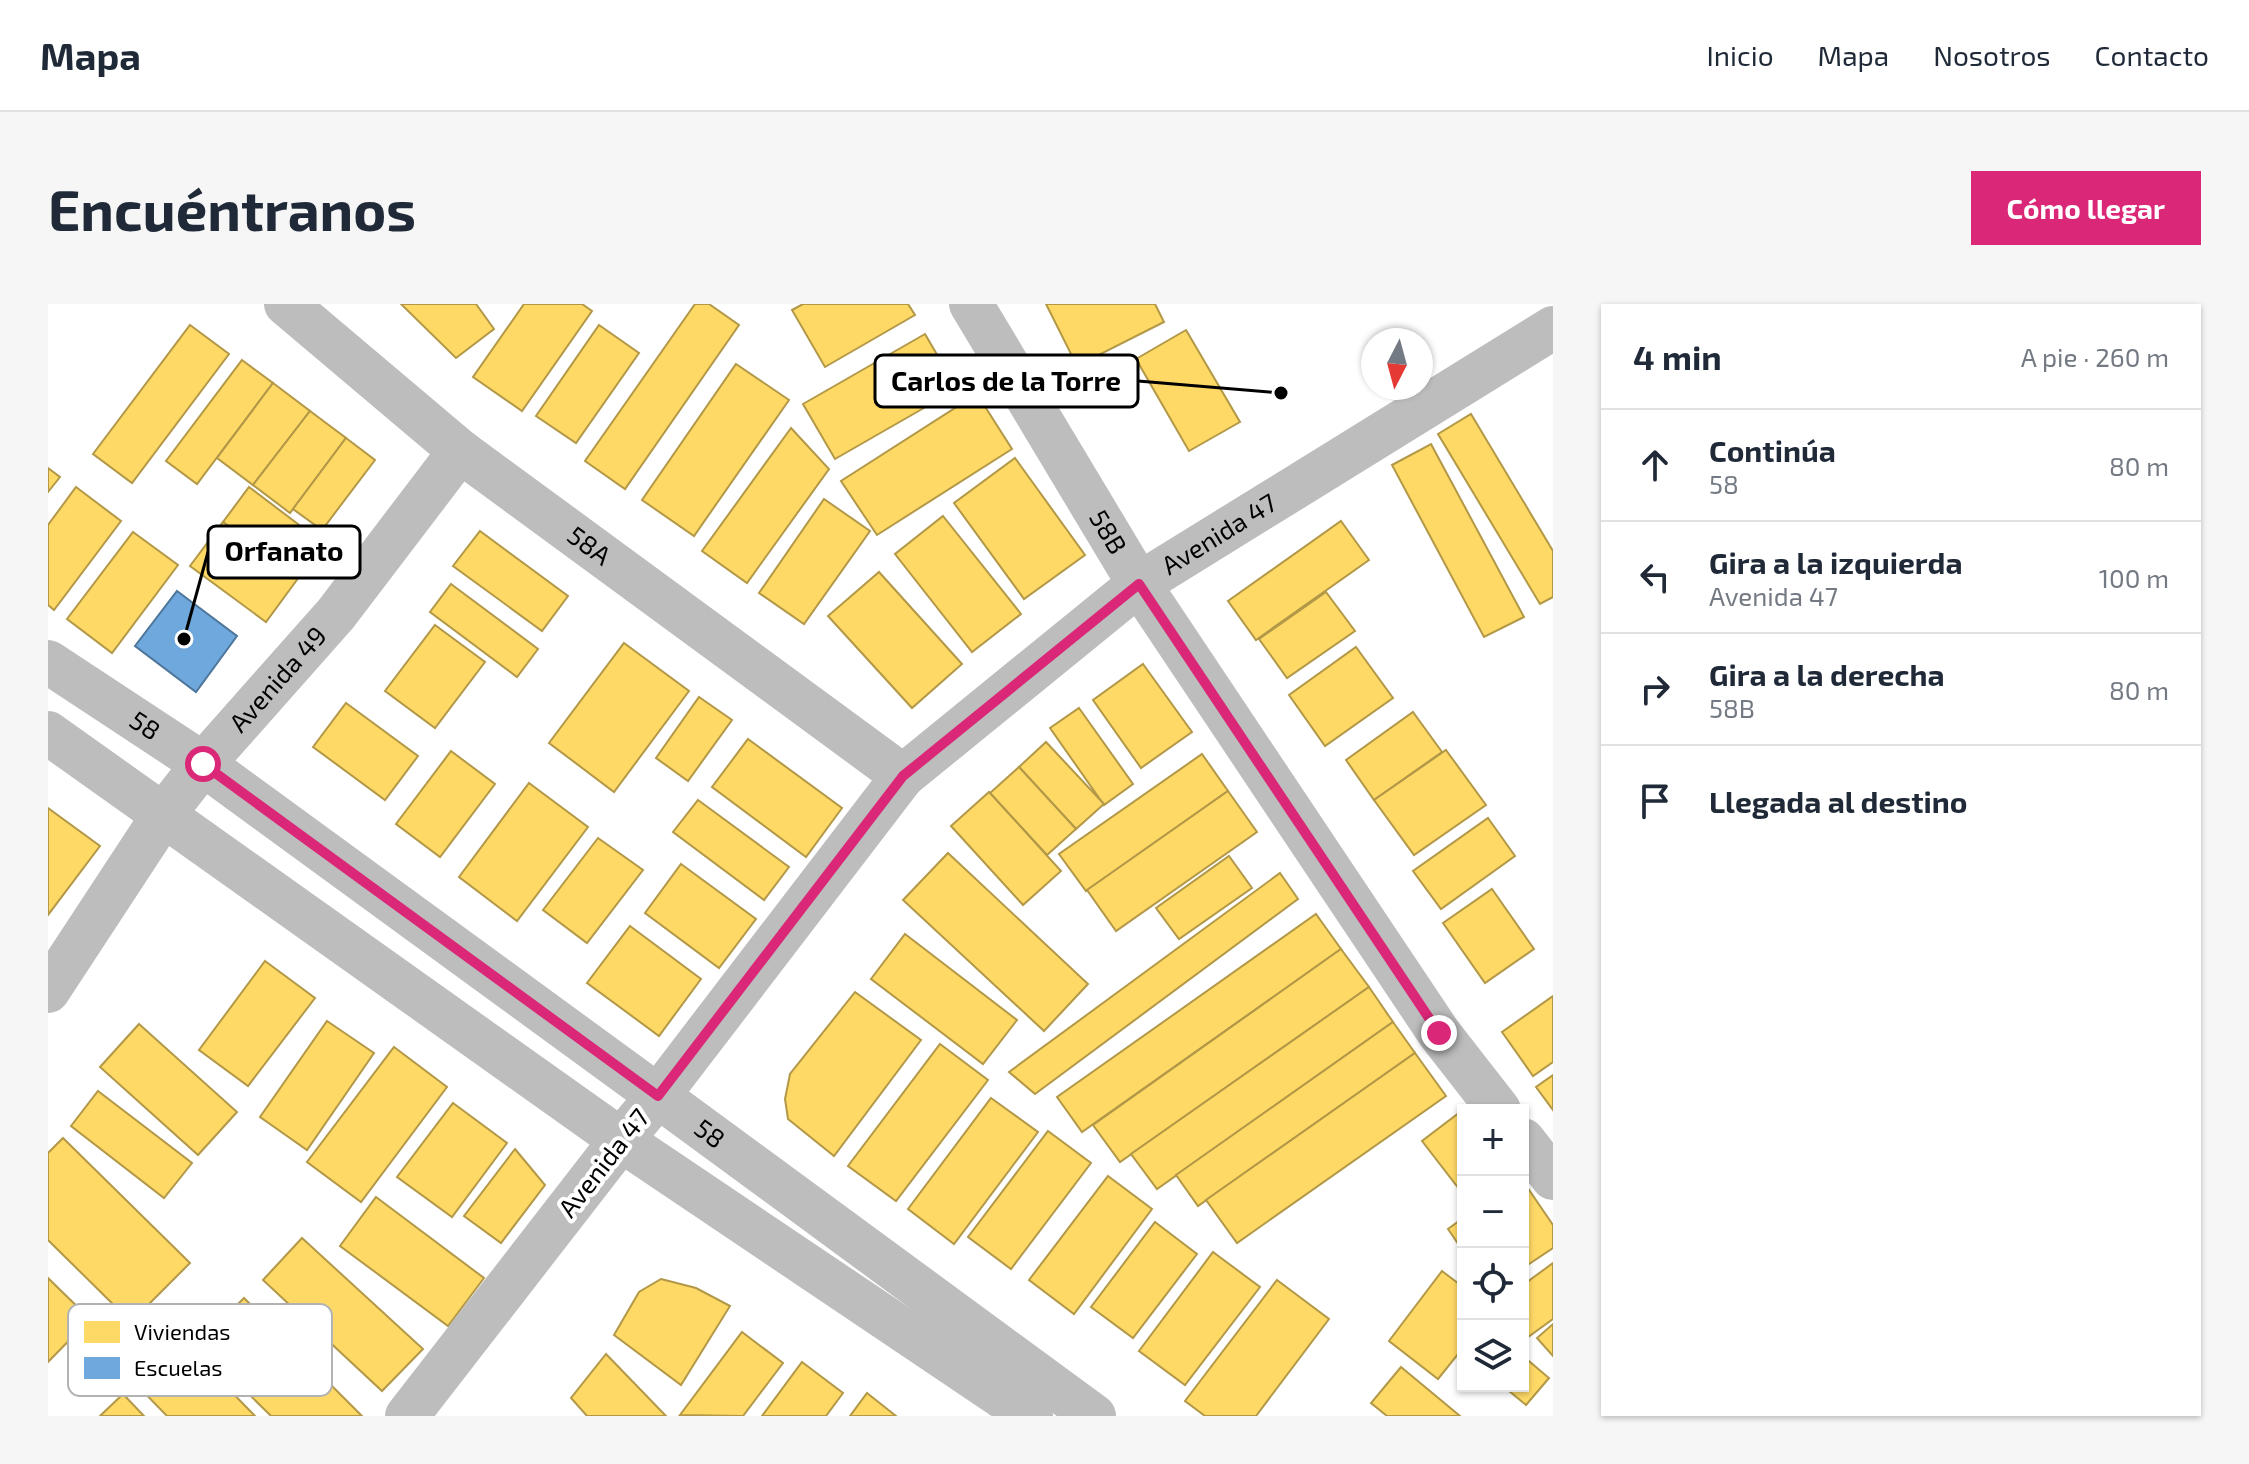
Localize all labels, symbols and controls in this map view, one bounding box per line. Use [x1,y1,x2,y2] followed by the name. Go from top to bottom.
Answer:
[40,32,141,78] text: Mapa
[1707,38,1774,72] text: Inicio
[1818,38,1889,72] text: Mapa
[1933,38,2051,72] text: Nosotros
[2095,38,2209,72] text: Contacto
[1971,171,2201,245] button: Cómo llegar
[48,175,416,242] text: Encuéntranos
[1361,328,1433,400] north arrow
[1633,336,1722,377] text: 4 min
[2021,341,2169,372] text: A pie · 260 m
[875,355,1138,407] callout: Carlos de la Torre
[891,363,1121,397] text: Carlos de la Torre
[1709,432,1836,468] text: Continúa
[1633,443,1677,487] icon: ahead
[2109,450,2169,481] text: 80 m
[1709,468,1739,499] text: 58
[1155,486,1282,580] street label: Avenida 47
[1084,504,1134,559] street label: 58B
[562,518,618,571] street label: 58A
[208,526,360,578] callout: Orfanato
[224,533,344,567] text: Orfanato
[1709,544,1963,580] text: Gira a la izquierda
[1633,555,1677,599] icon: left
[2099,562,2169,593] text: 100 m
[1709,580,1838,611] text: Avenida 47
[222,619,332,738] street label: Avenida 49
[1709,656,1945,692] text: Gira a la derecha
[1633,667,1677,711] icon: right
[2109,674,2169,705] text: 80 m
[1709,692,1755,723] text: 58B
[125,703,167,746] street label: 58
[185,746,221,782] route start
[1633,779,1677,823] icon: arrive
[1709,783,1968,819] text: Llegada al destino
[1421,1015,1457,1051] route end
[551,1102,655,1222] street label: Avenida 47
[1457,1104,1529,1392] map controls
[1457,1104,1529,1176] button: +
[689,1111,732,1154] street label: 58
[1457,1176,1529,1248] button: −
[1457,1248,1529,1320] button: locate
[68,1304,332,1396] legend
[134,1318,230,1344] text: Viviendas
[1457,1320,1529,1392] button: layers
[134,1354,222,1380] text: Escuelas

